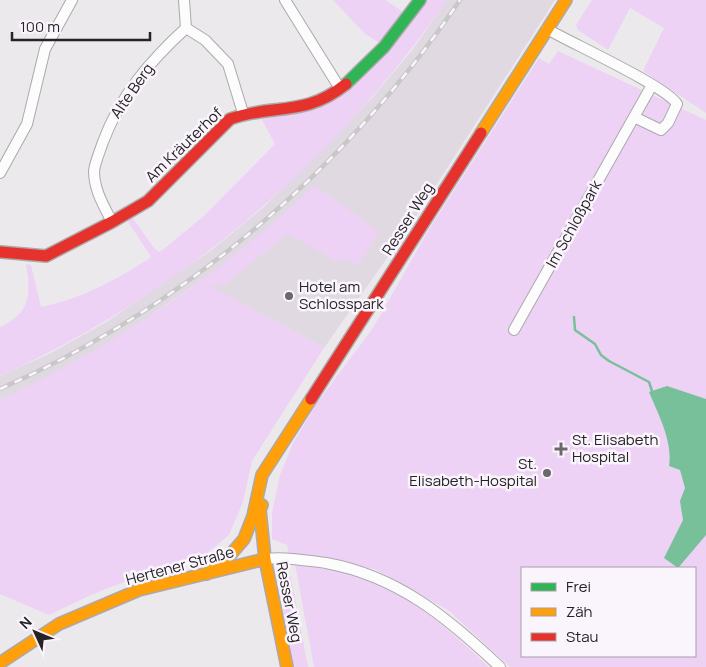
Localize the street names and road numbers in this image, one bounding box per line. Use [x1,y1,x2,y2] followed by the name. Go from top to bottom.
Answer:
[105,59,158,122] street label: Alte Berg
[141,102,227,187] street label: Am Kräuterhof
[541,176,607,271] street label: Im Schloßpark
[377,178,438,259] street label: Resser Weg
[123,541,236,590] street label: Hertener Straße
[271,560,308,644] street label: Resser Weg

